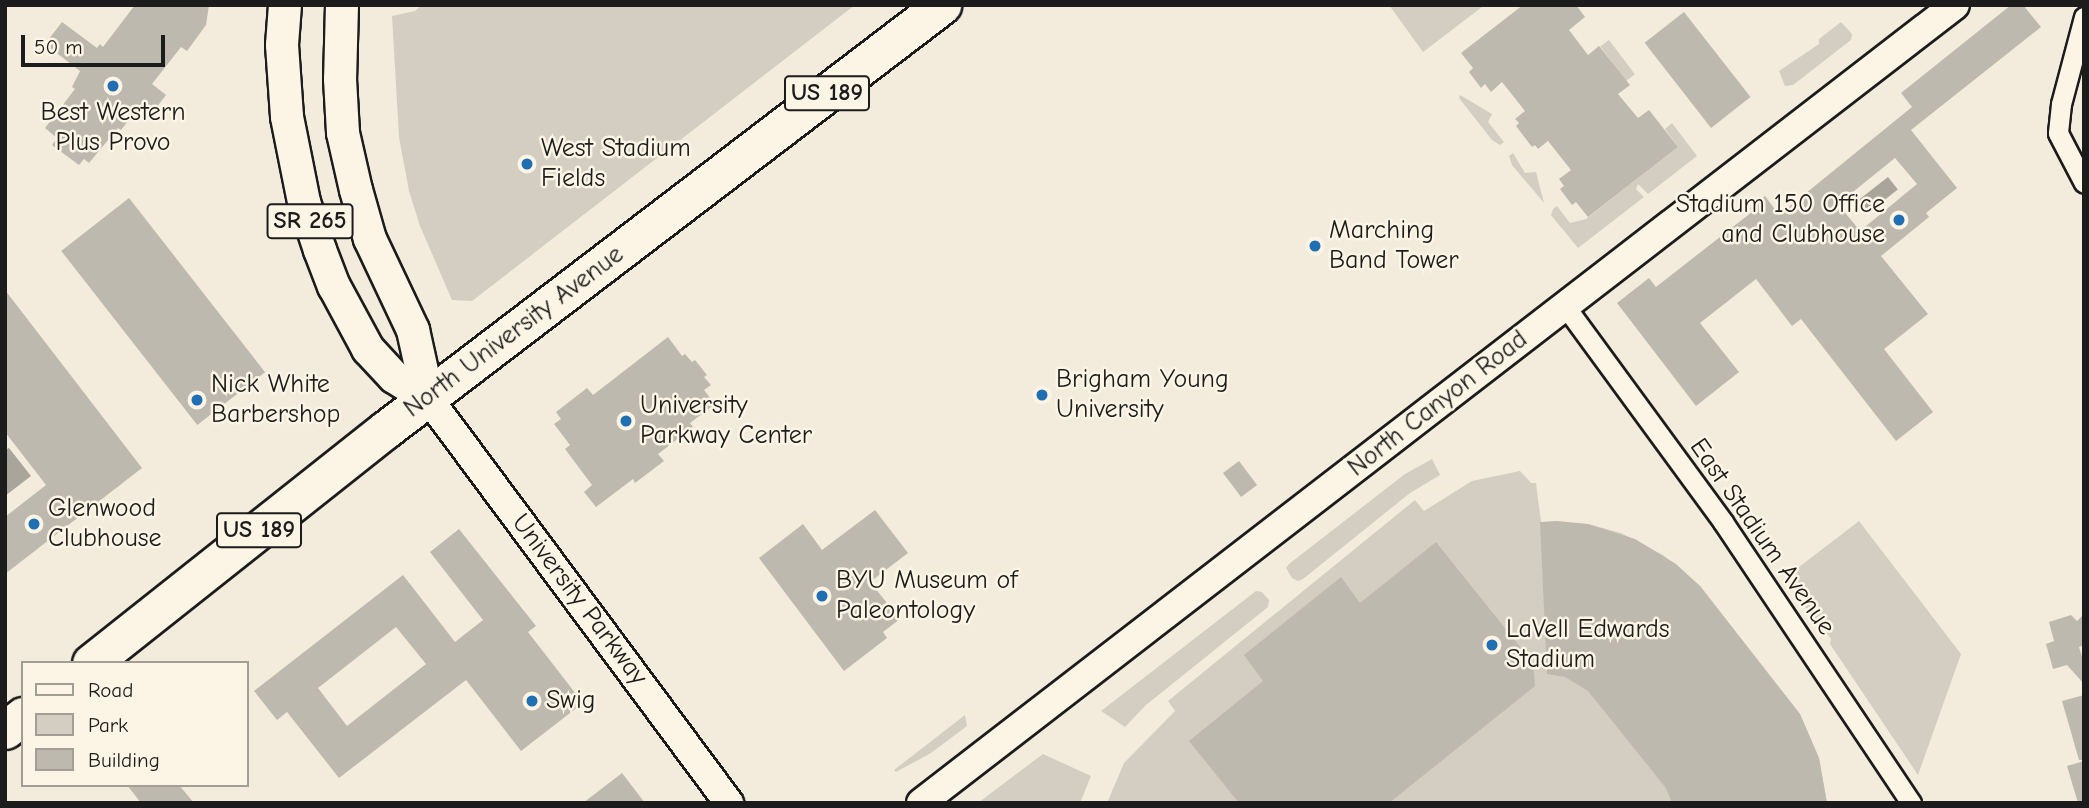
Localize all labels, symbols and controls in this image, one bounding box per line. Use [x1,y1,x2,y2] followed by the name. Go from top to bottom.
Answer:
[24,21,168,65] scale bar
[34,35,83,59] text: 50 m
[783,72,871,114] road number: US 189
[105,78,121,94] marker: Best Western Plus Provo
[40,97,186,158] place label: Best Western Plus Provo
[541,133,691,194] place label: West Stadium Fields
[519,156,535,172] marker: West Stadium Fields
[1676,189,1885,250] place label: Stadium 150 Office and Clubhouse
[266,201,354,242] road number: SR 265
[1891,212,1907,228] marker: Stadium 150 Office and Clubhouse
[1329,215,1459,276] place label: Marching Band Tower
[1307,238,1323,254] marker: Marching Band Tower
[398,239,630,425] street label: North University Avenue
[1342,324,1534,484] street label: North Canyon Road
[1056,364,1229,426] place label: Brigham Young University
[211,369,340,430] place label: Nick White Barbershop
[1034,387,1050,403] marker: Brigham Young University
[640,390,812,452] place label: University Parkway Center
[189,392,205,408] marker: Nick White Barbershop
[618,413,634,429] marker: University Parkway Center
[1682,433,1842,641] street label: East Stadium Avenue
[48,493,162,554] place label: Glenwood Clubhouse
[504,508,654,692] street label: University Parkway
[215,509,303,550] road number: US 189
[26,516,42,532] marker: Glenwood Clubhouse
[836,565,1017,626] place label: BYU Museum of Paleontology
[814,588,830,604] marker: BYU Museum of Paleontology
[1506,614,1670,676] place label: LaVell Edwards Stadium
[1484,637,1500,653] marker: LaVell Edwards Stadium
[21,661,248,787] legend
[88,678,133,702] text: Road
[546,685,596,717] place label: Swig
[524,693,540,709] marker: Swig
[88,713,128,737] text: Park
[88,748,160,772] text: Building

